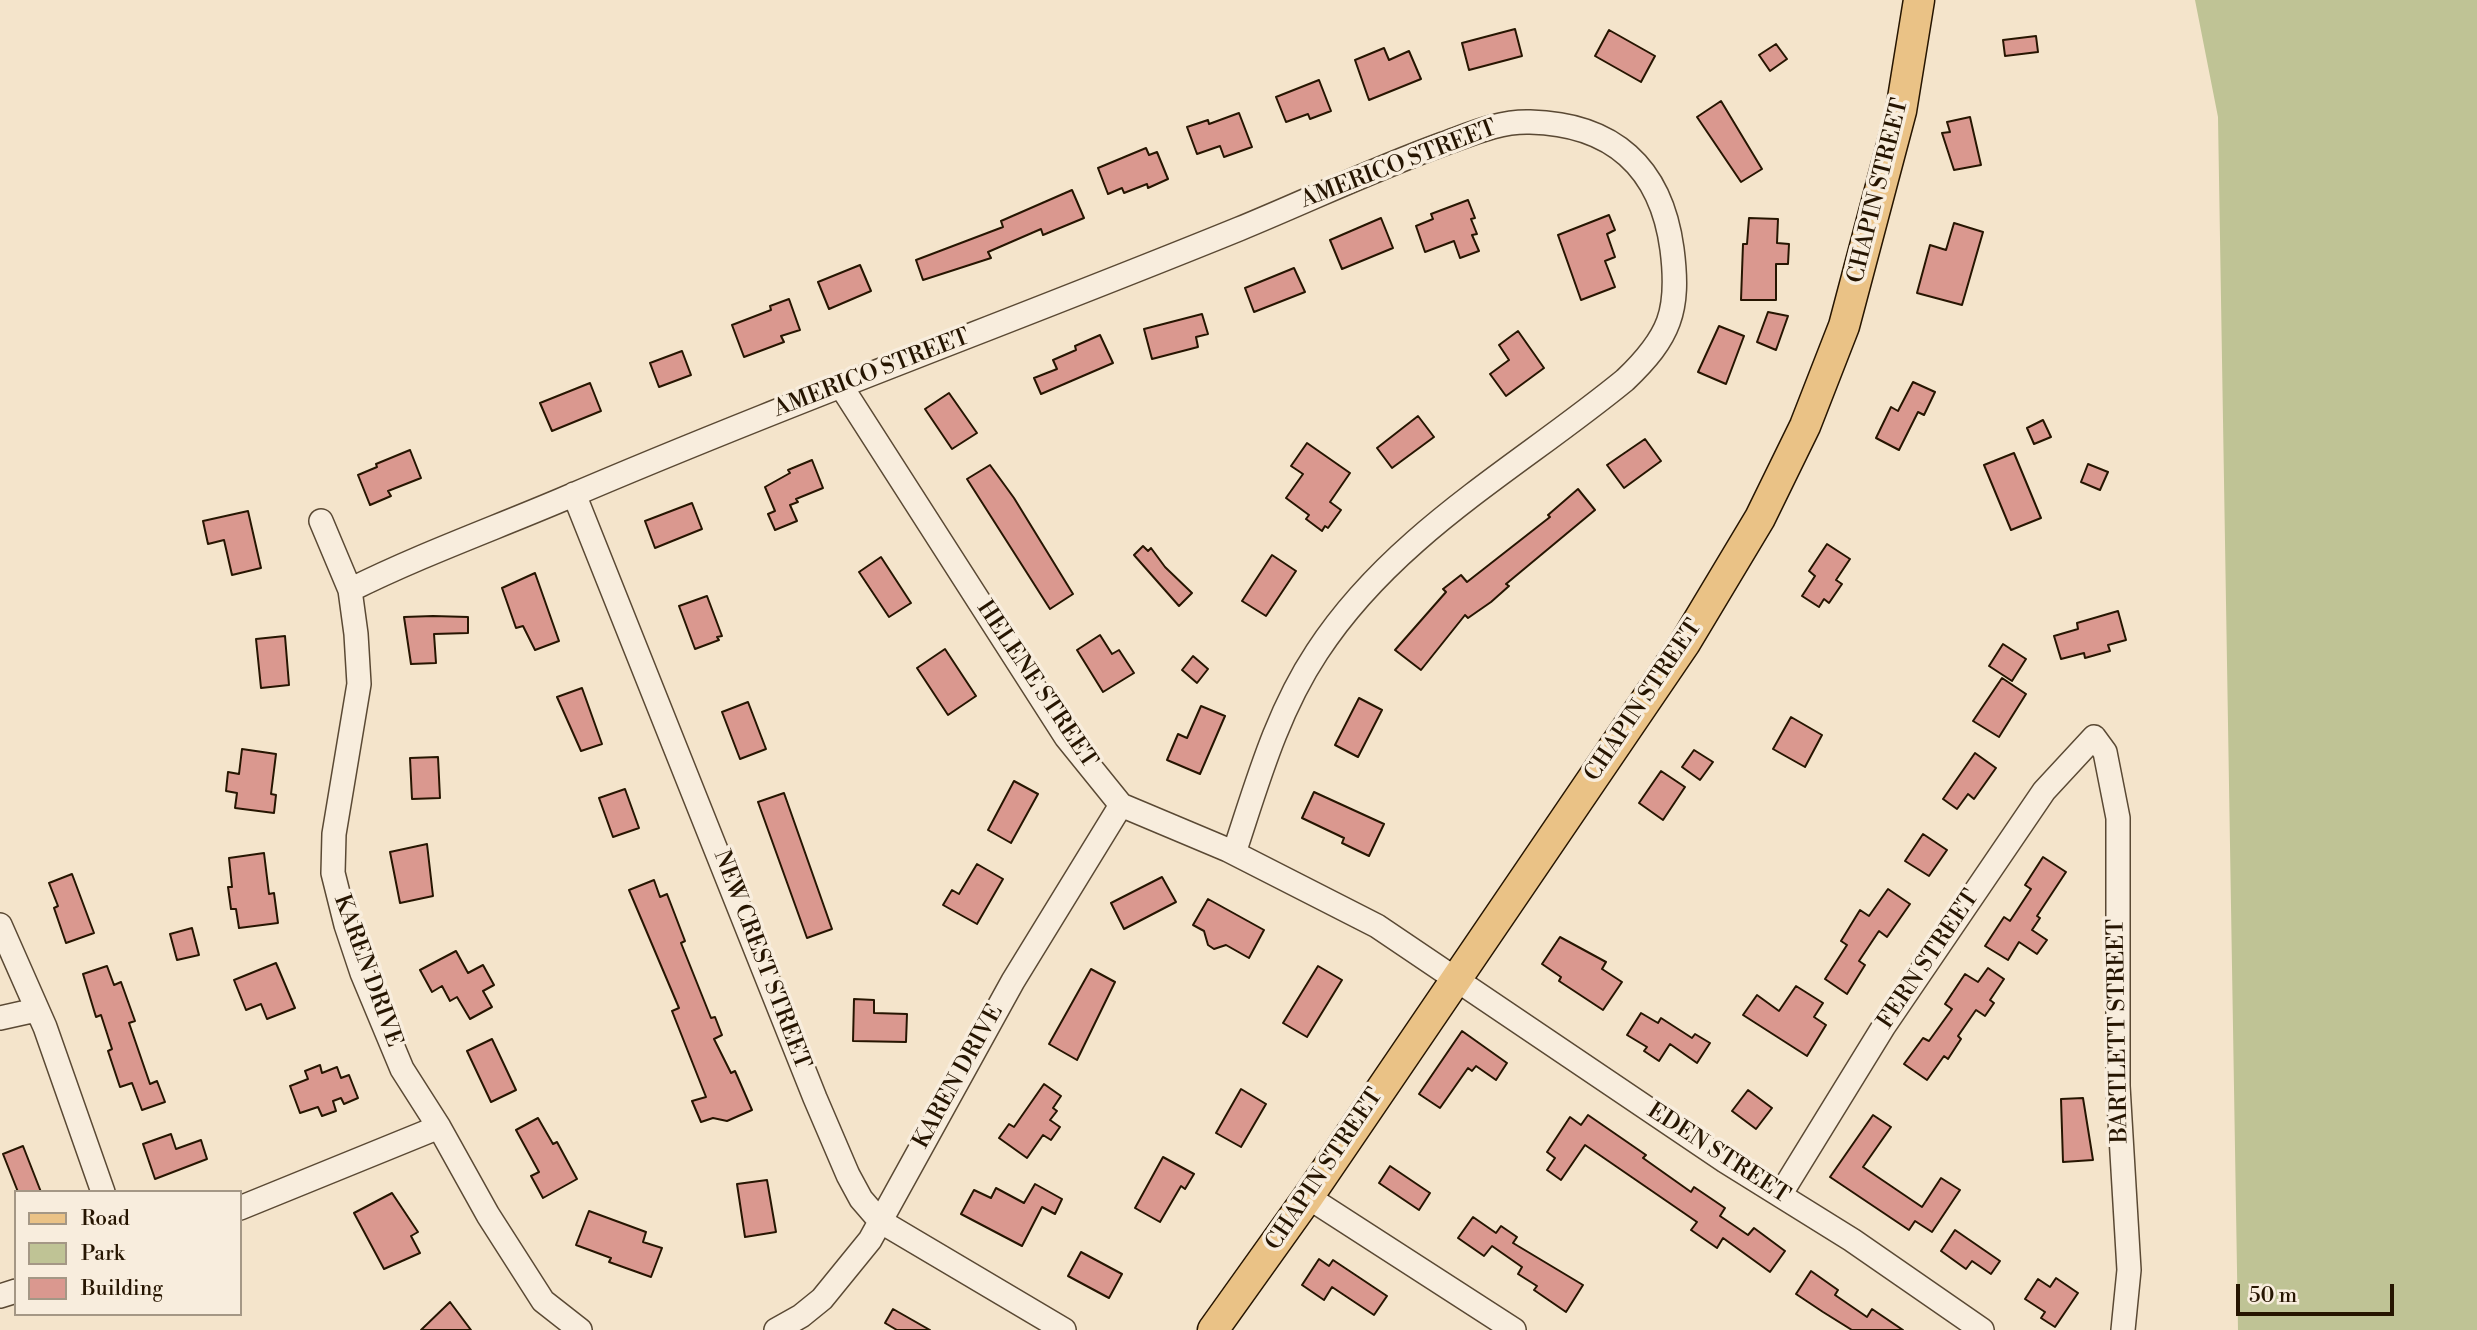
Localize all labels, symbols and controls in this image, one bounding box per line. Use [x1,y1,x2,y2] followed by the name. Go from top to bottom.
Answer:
[1843,96,1915,286] street label: CHAPIN STREET
[1297,115,1501,215] street label: AMERICO STREET
[770,324,974,424] street label: AMERICO STREET
[970,596,1102,774] street label: HELENE STREET
[1580,615,1708,787] street label: CHAPIN STREET
[706,847,816,1073] street label: NEW CREST STREET
[1872,885,1986,1035] street label: FERN STREET
[327,891,407,1051] street label: KAREN DRIVE
[2103,919,2135,1143] street label: BARTLETT STREET
[908,1000,1010,1154] street label: KAREN DRIVE
[1261,1084,1389,1256] street label: CHAPIN STREET
[1642,1098,1794,1210] street label: EDEN STREET
[14,1190,242,1316] legend
[81,1206,130,1232] text: Road
[81,1241,125,1267] text: Park
[2239,1270,2396,1314] scale bar
[81,1276,163,1302] text: Building
[2249,1283,2297,1309] text: 50 m

